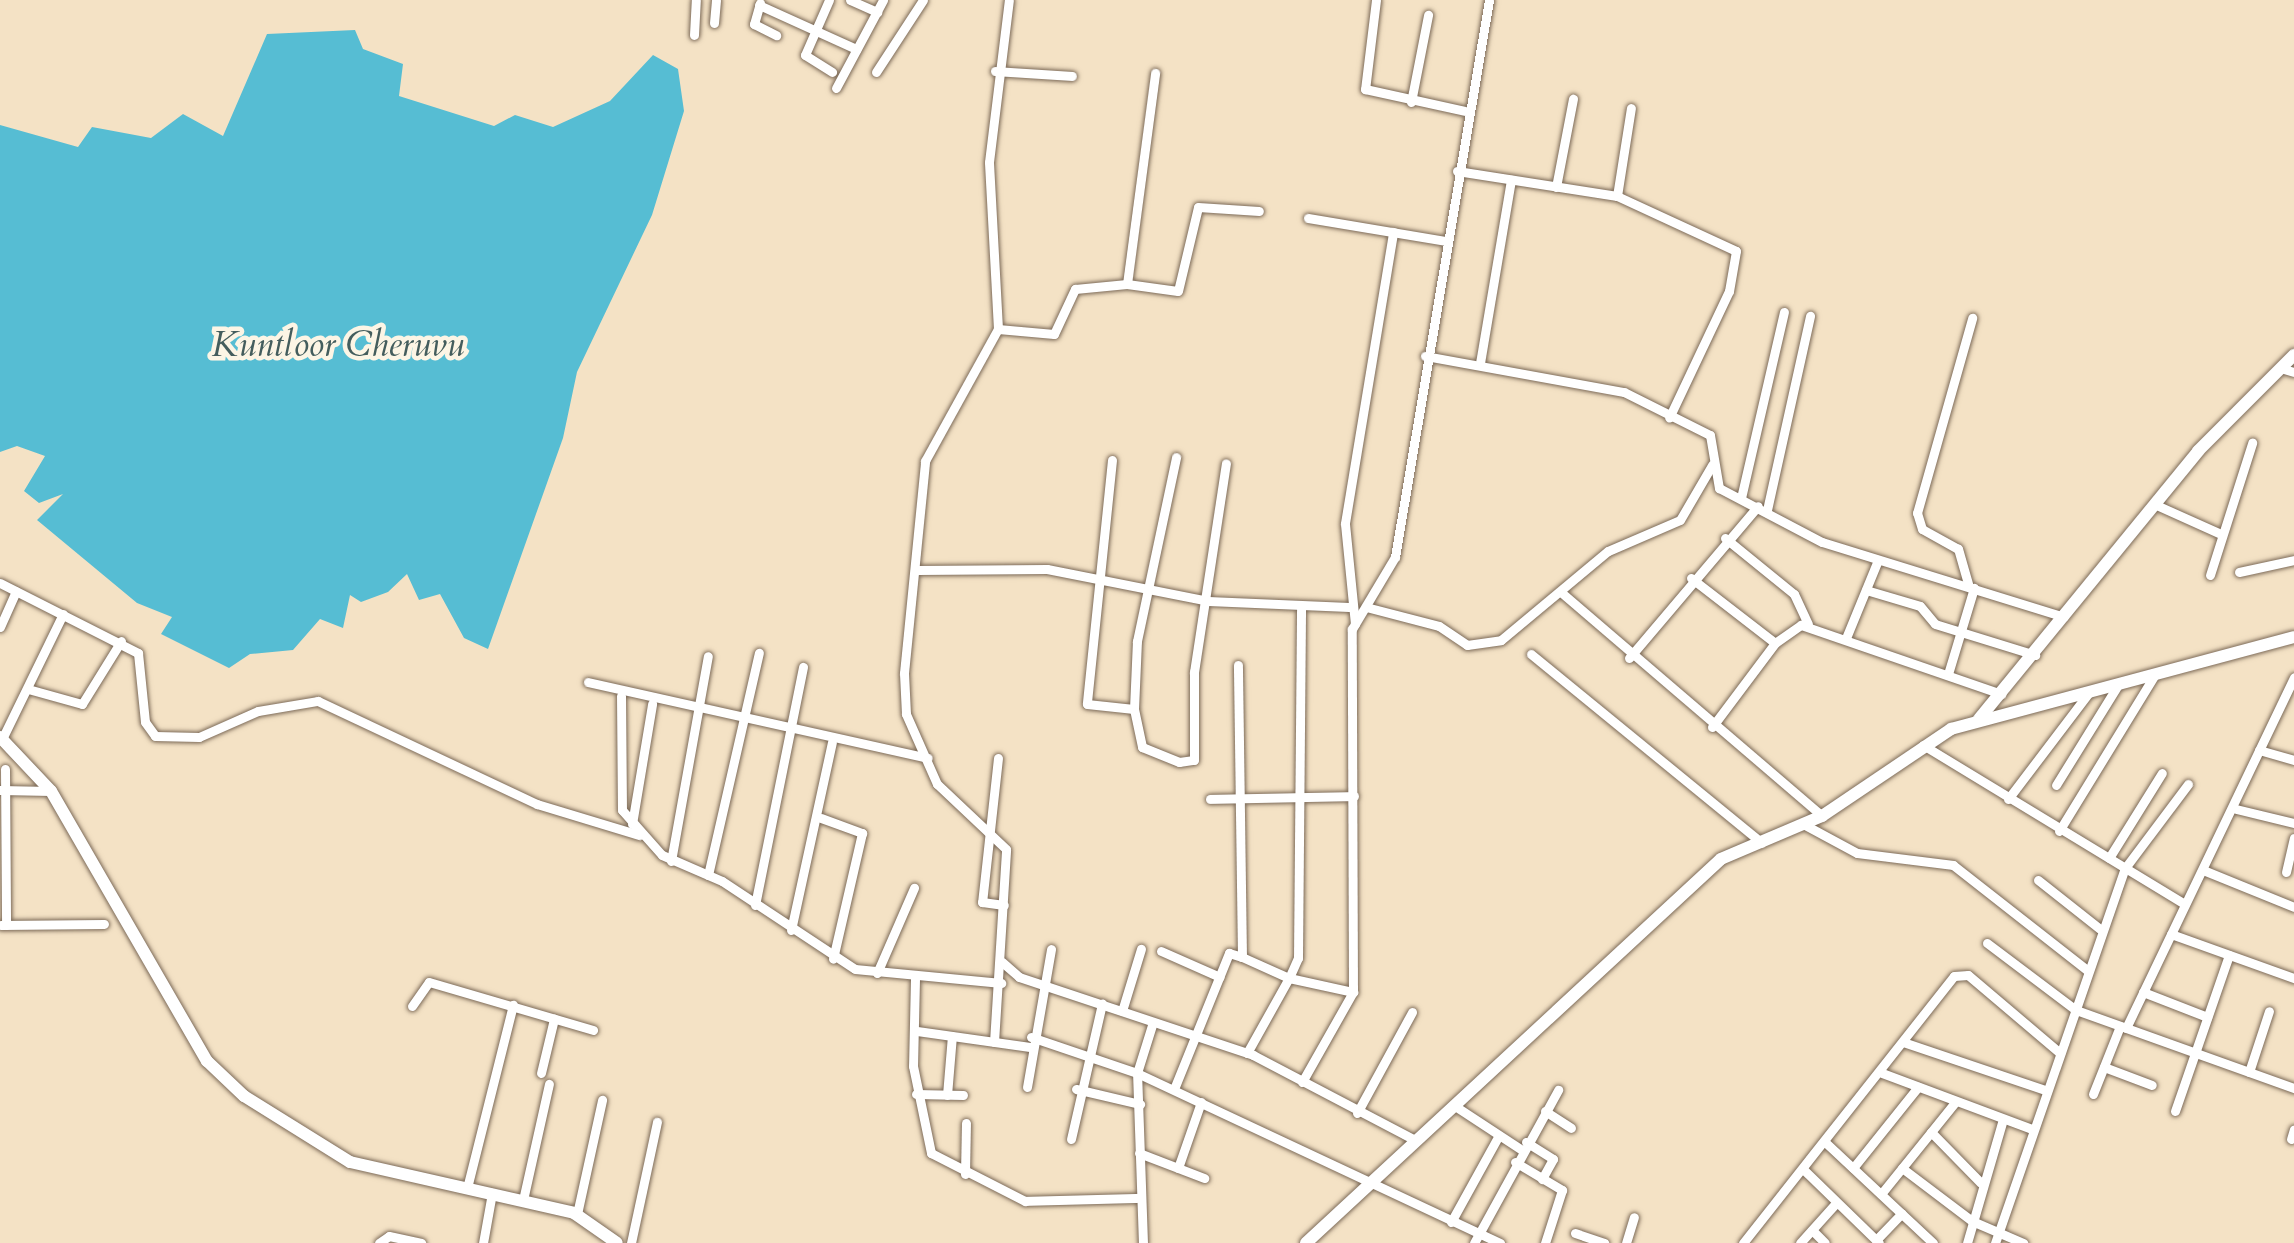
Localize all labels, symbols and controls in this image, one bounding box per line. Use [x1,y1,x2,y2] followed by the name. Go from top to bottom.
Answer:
[212,324,464,366] water label: Kuntloor Cheruvu

